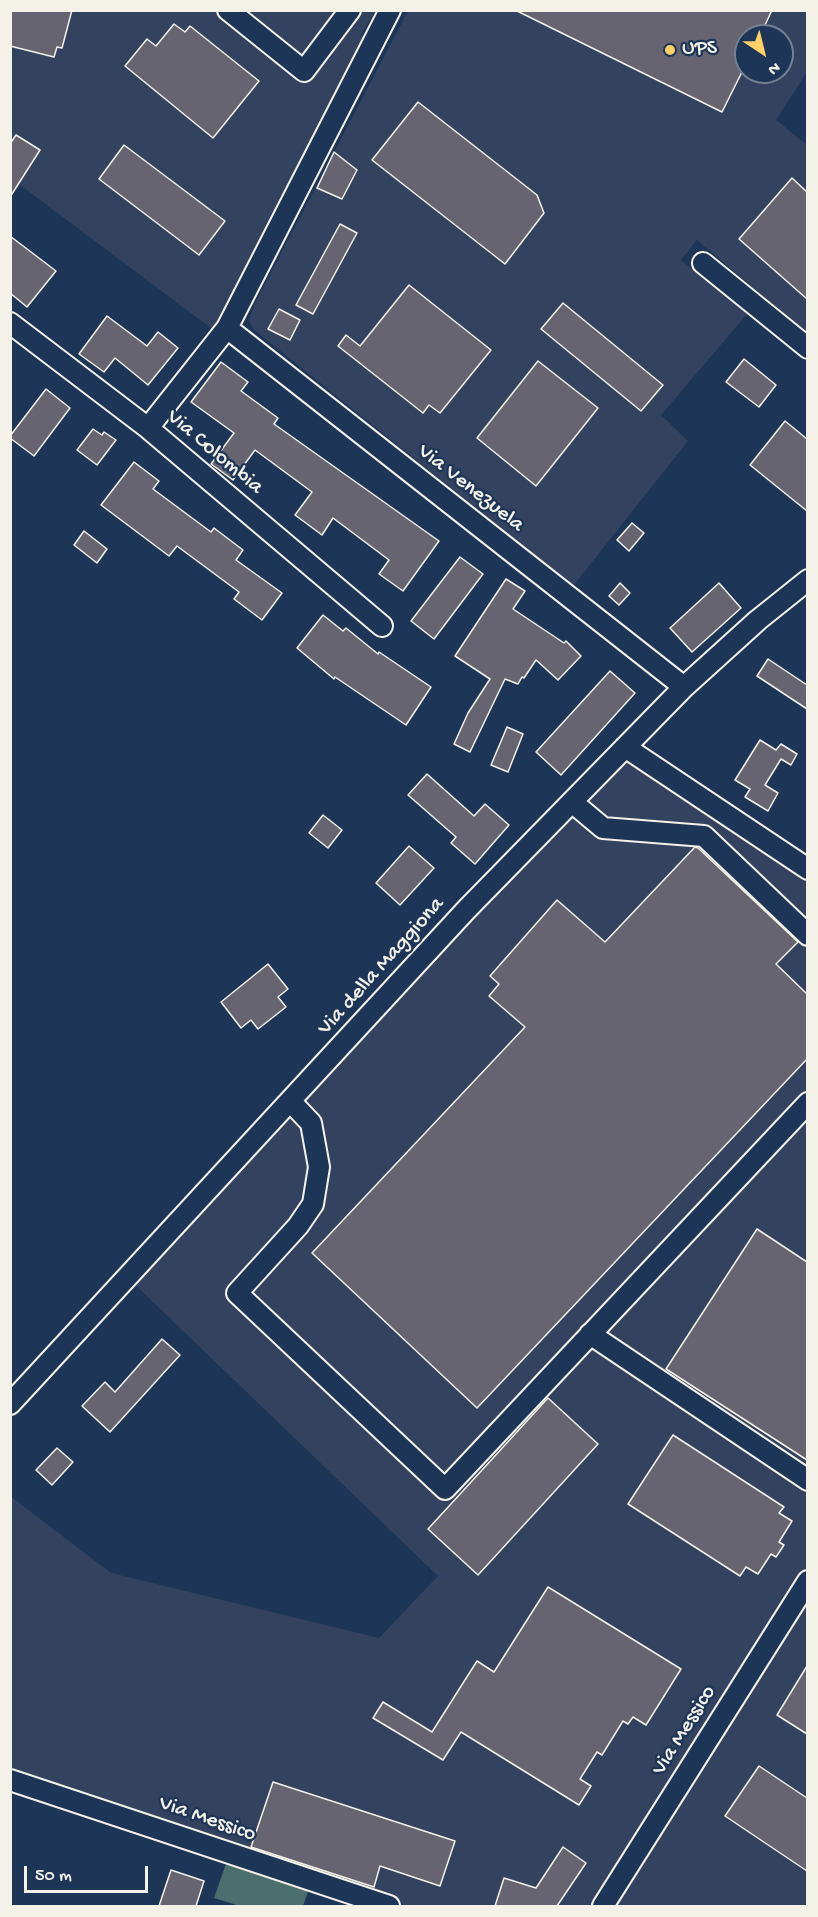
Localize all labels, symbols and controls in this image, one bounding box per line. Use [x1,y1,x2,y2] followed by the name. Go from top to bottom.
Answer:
[734,24,794,84] north arrow
[682,37,717,63] place label: UPS
[663,43,677,57] marker: UPS
[764,57,783,78] text: N
[160,405,268,501] street label: Via Colombia
[411,439,529,539] street label: Via Venezuela
[313,892,451,1042] street label: Via della Maggiona
[647,1681,723,1781] street label: Via Messico
[155,1791,259,1849] street label: Via Messico
[27,1854,152,1892] scale bar
[35,1866,72,1887] text: 50 m

